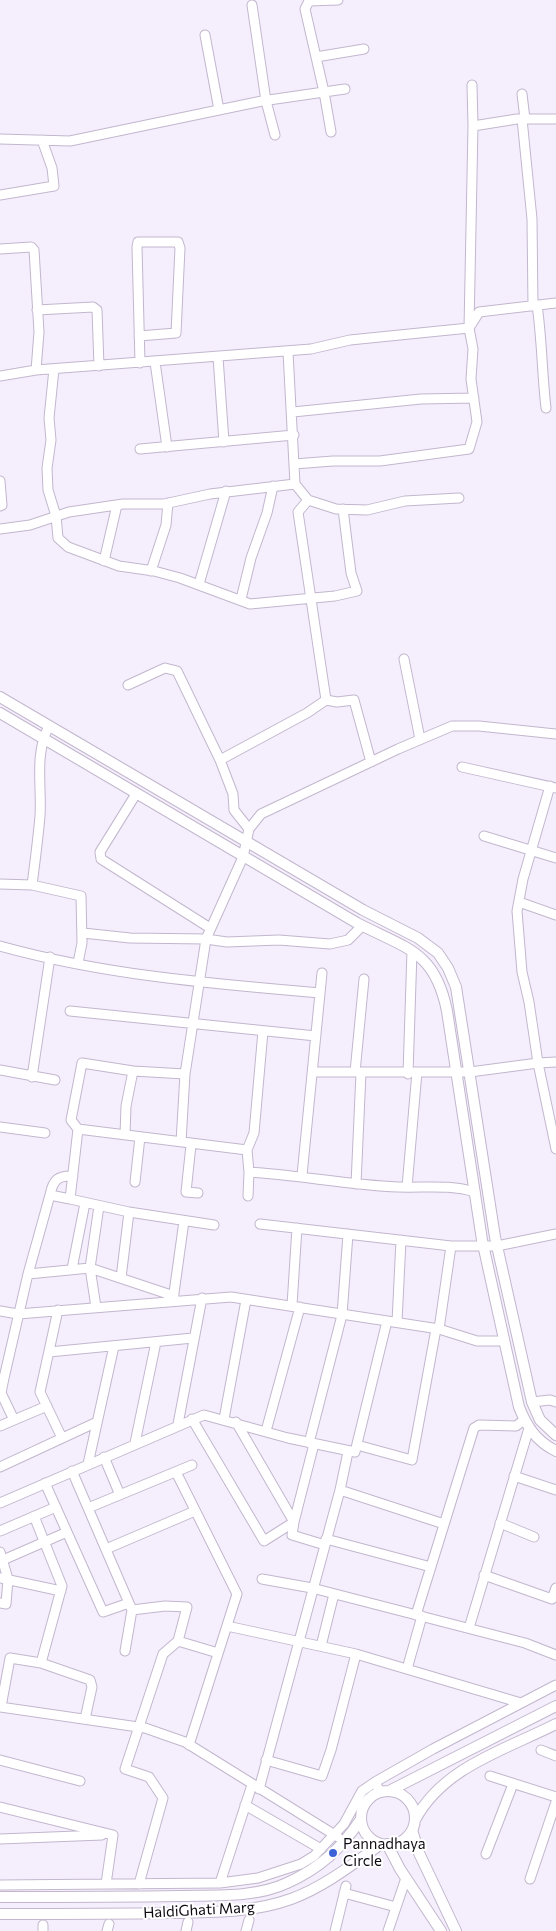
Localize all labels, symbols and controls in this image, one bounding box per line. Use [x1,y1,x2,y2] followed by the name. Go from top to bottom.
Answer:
[343,1835,426,1870] place label: Pannadhaya Circle
[327,1847,339,1859] marker: Pannadhaya Circle
[143,1898,255,1922] street label: HaldiGhati Marg

